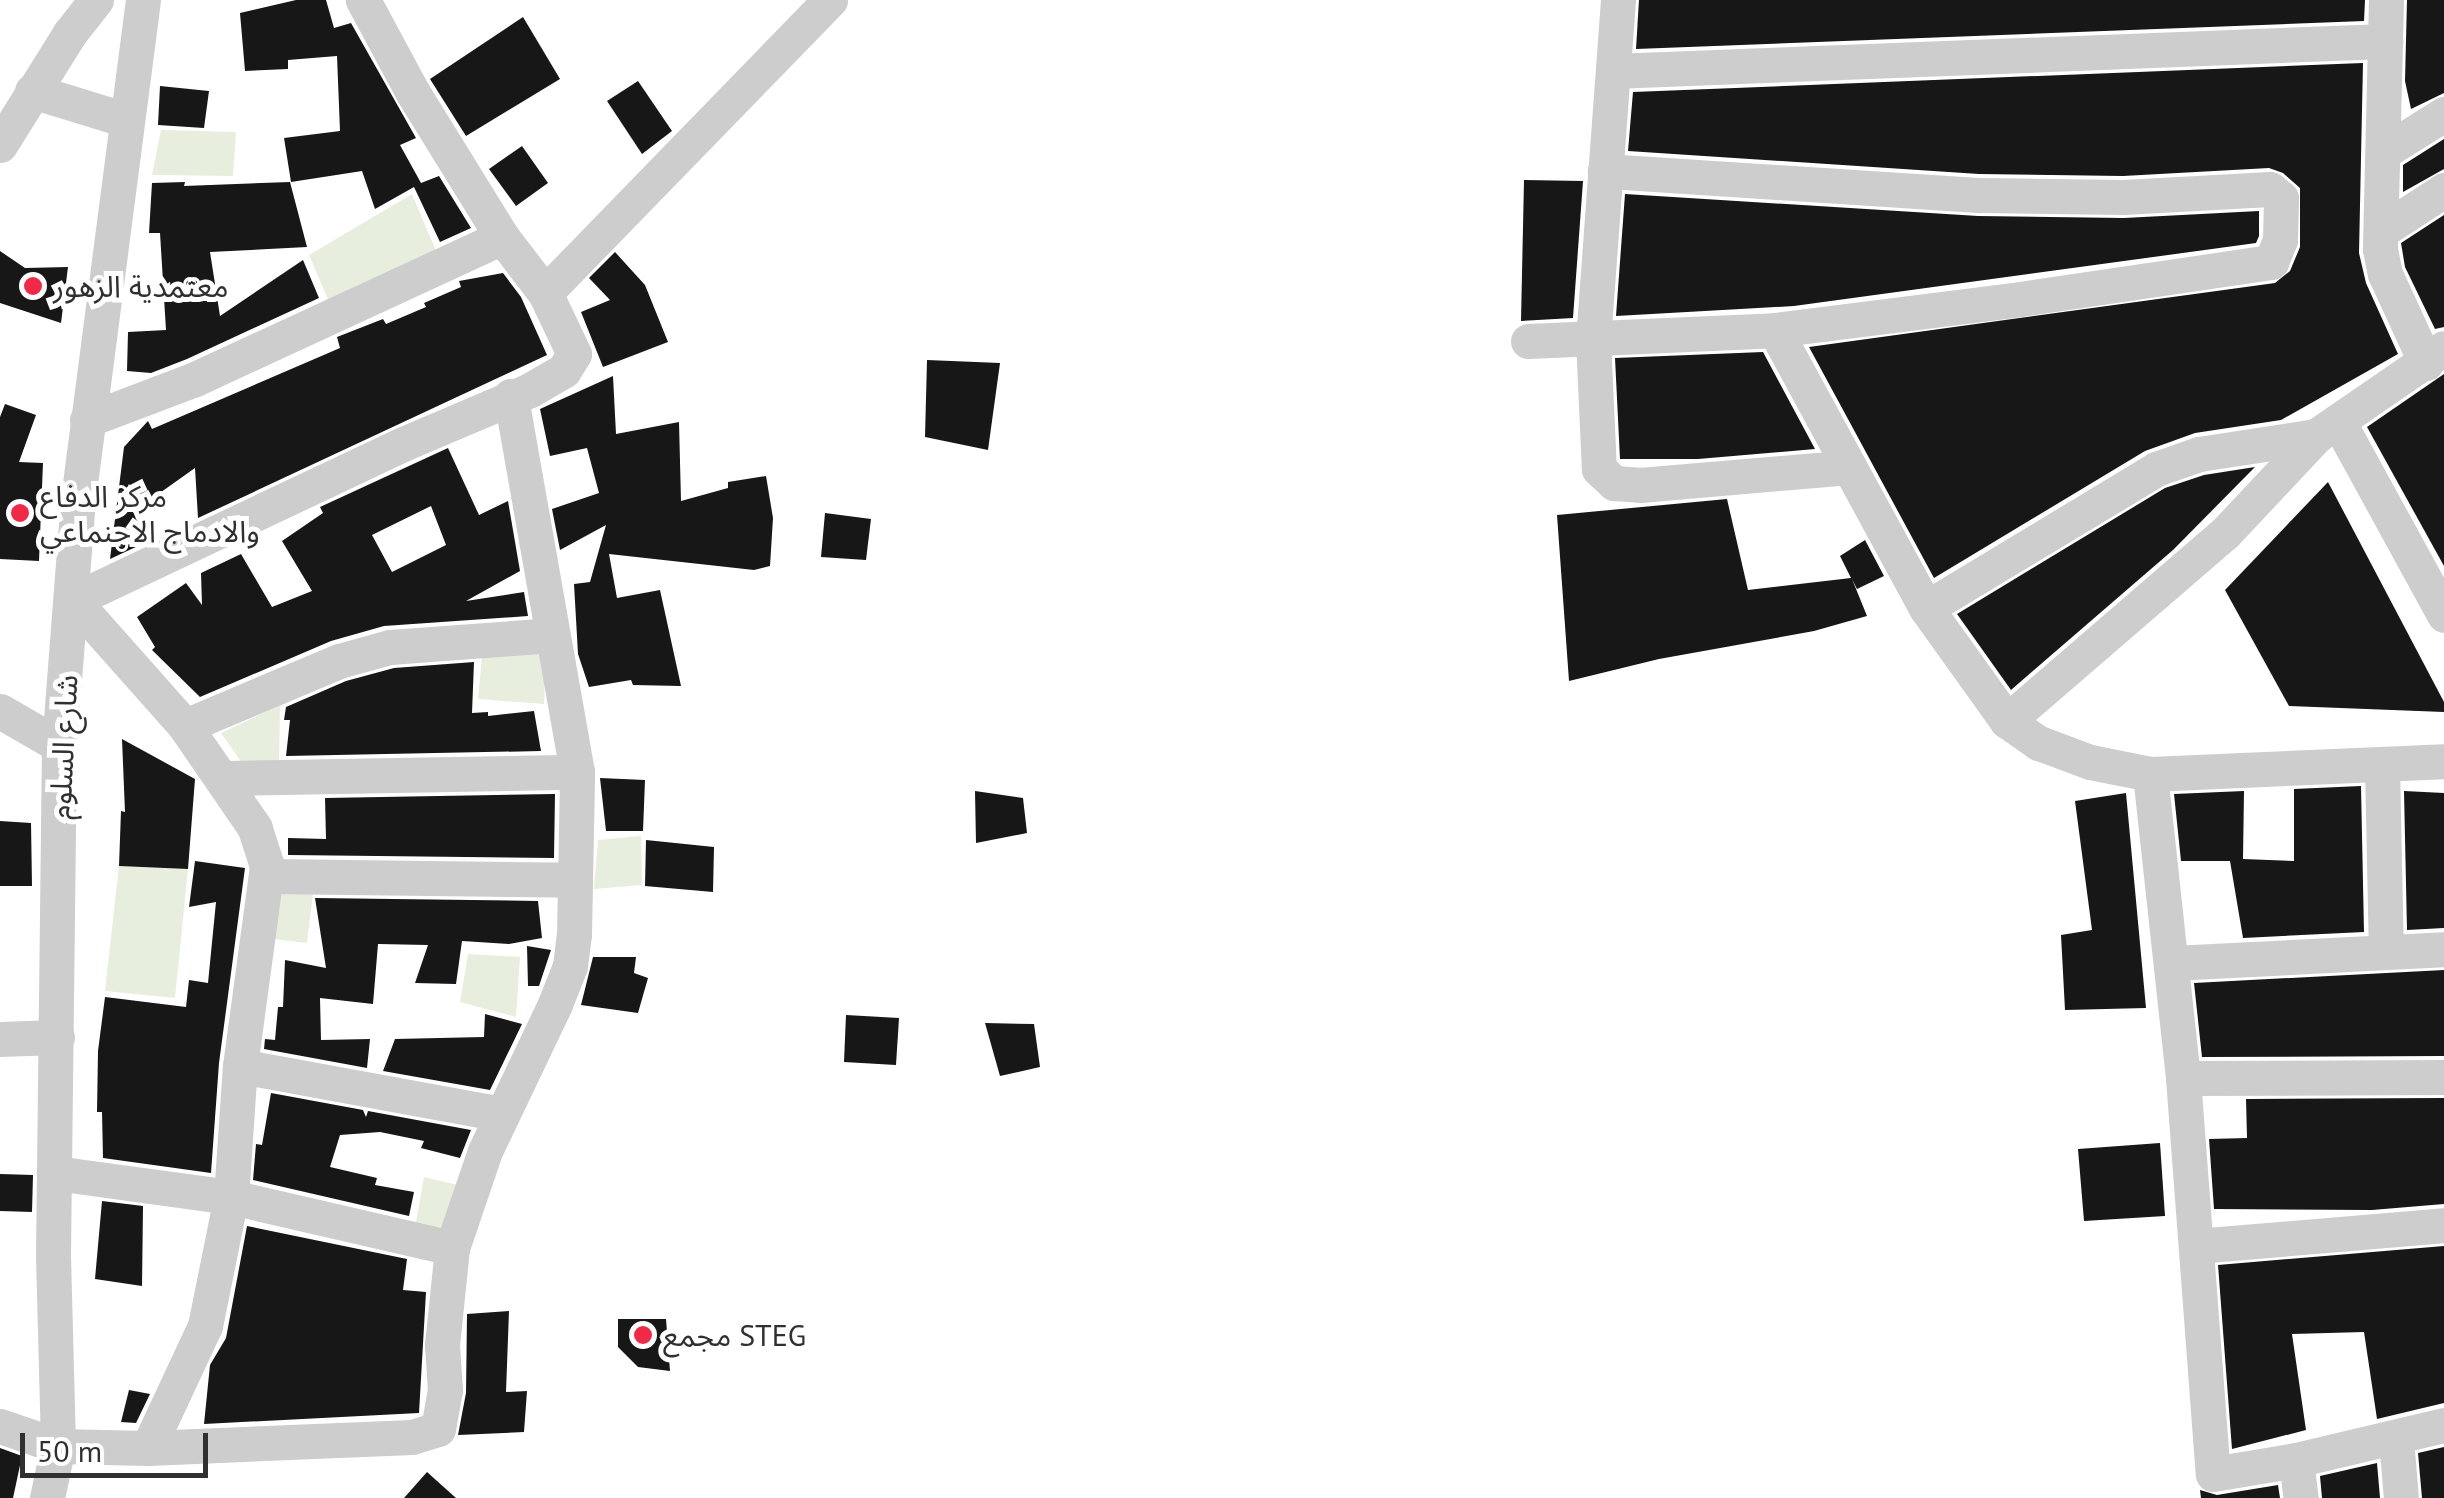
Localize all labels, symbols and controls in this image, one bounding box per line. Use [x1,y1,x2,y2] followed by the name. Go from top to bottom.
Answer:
[53,268,228,304] place label: معتمدية الزهور
[22,275,44,297] marker: معتمدية الزهور
[40,478,260,548] place label: مركز الدفاع والادماج الاجنماعي
[9,502,31,524] marker: مركز الدفاع والادماج الاجنماعي
[41,674,85,820] street label: شارع السلوم
[663,1317,806,1353] place label: مجمع STEG
[632,1324,654,1346] marker: مجمع STEG
[25,1413,212,1475] scale bar
[37,1431,102,1470] text: 50 m

